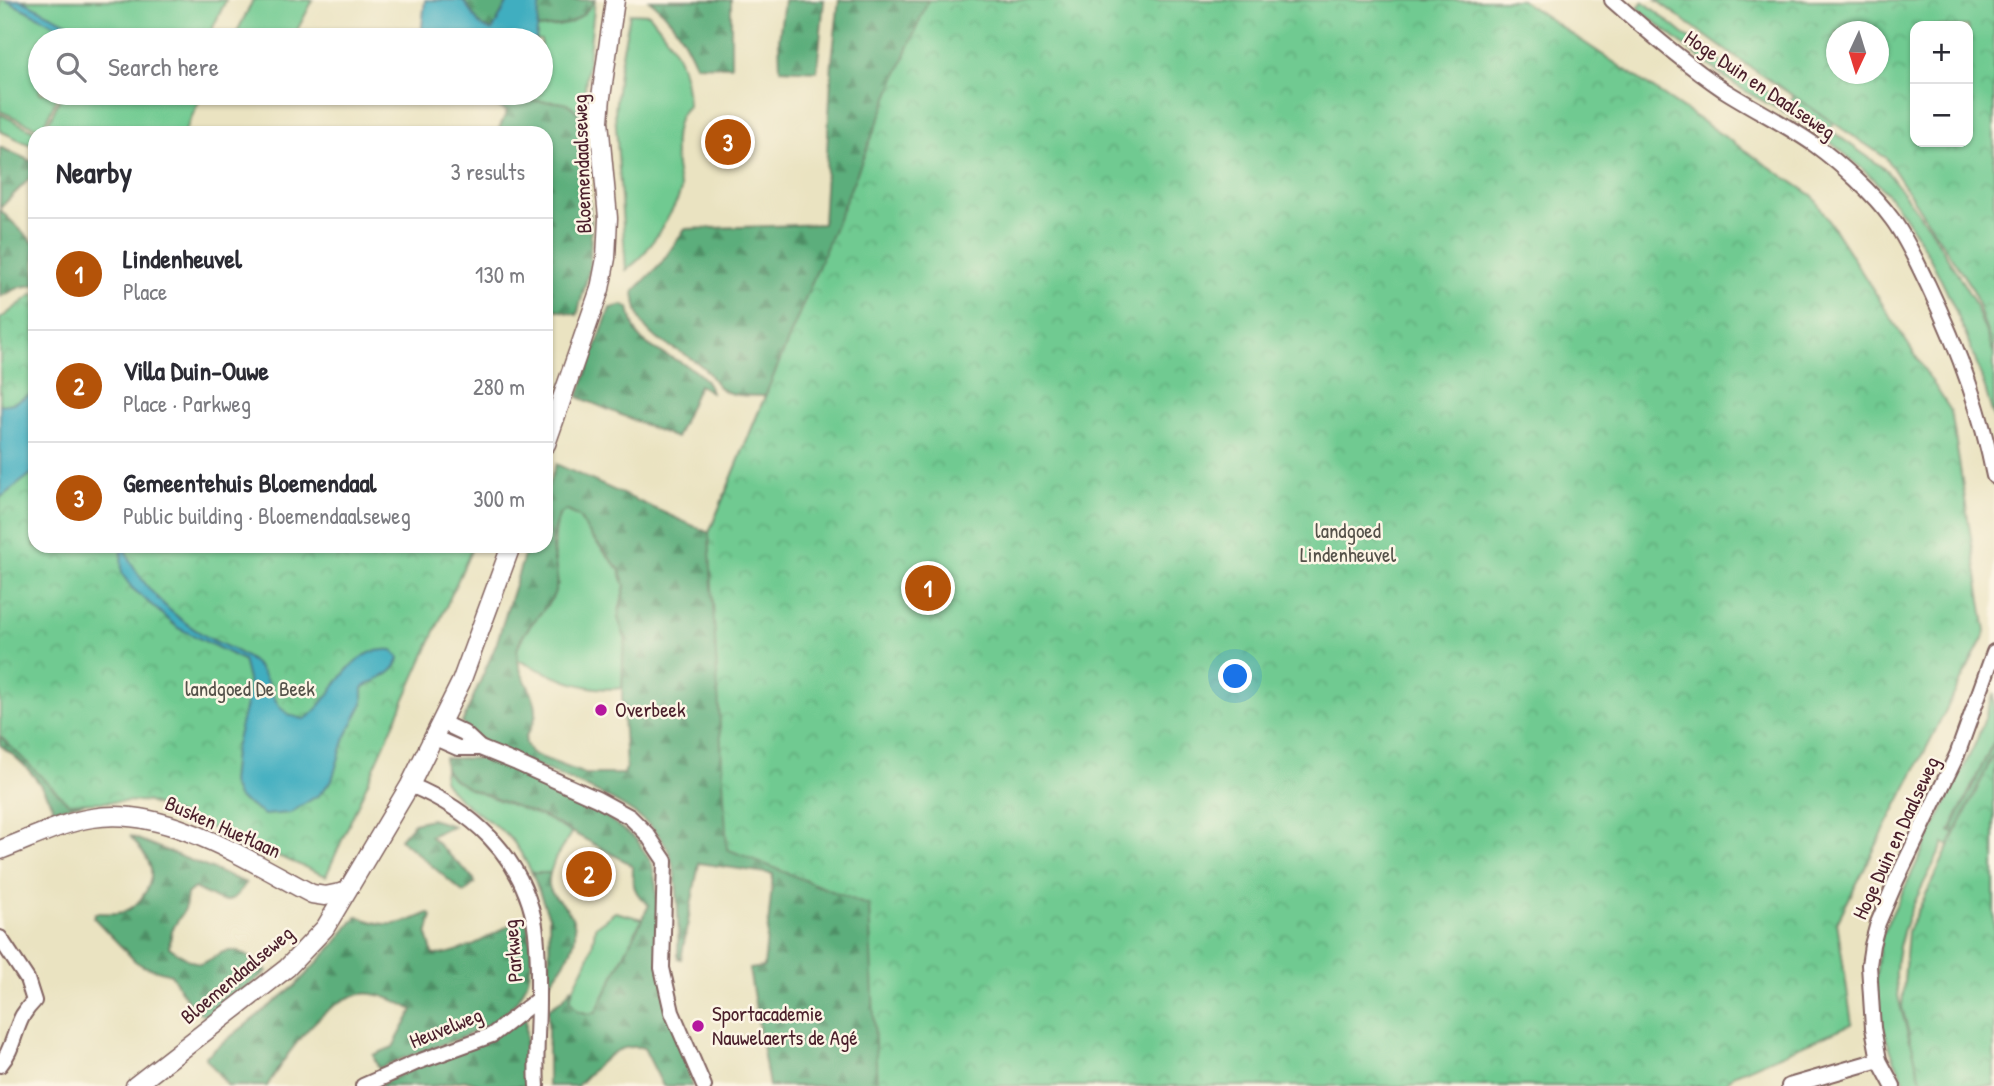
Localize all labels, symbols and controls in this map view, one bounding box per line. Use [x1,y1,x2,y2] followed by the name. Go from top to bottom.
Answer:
[1826,21,1889,84] north arrow
[1910,21,1973,147] map controls
[1910,21,1973,84] button: +
[1679,23,1842,146] street label: Hoge Duin en Daalseweg
[28,28,553,105] search box
[52,48,90,86] icon: search
[108,49,219,84] text: Search here
[1910,84,1973,147] button: −
[565,94,598,234] street label: Bloemendaalseweg
[705,116,751,168] pin: 3
[56,152,132,192] text: Nearby
[450,156,525,187] text: 3 results
[123,241,242,276] text: Lindenheuvel
[75,259,83,290] text: 1
[475,259,525,290] text: 130 m
[123,276,167,307] text: Place
[123,353,269,388] text: Villa Duin-Ouwe
[74,371,84,402] text: 2
[473,371,525,402] text: 280 m
[123,388,251,419] text: Place · Parkweg
[123,465,377,500] text: Gemeentehuis Bloemendaal
[74,483,84,514] text: 3
[473,483,525,514] text: 300 m
[123,500,411,531] text: Public building · Bloemendaalseweg
[1300,516,1396,569] park label: landgoed Lindenheuvel
[905,562,951,614] pin: 1
[1218,659,1252,693] your location
[185,674,315,703] park label: landgoed De Beek
[615,695,686,724] place label: Overbeek
[593,702,609,718] marker: Overbeek
[1845,752,1946,924] street label: Hoge Duin en Daalseweg
[161,788,286,865] street label: Busken Huetlaan
[566,848,612,900] pin: 2
[174,919,299,1030] street label: Bloemendaalseweg
[495,919,530,983] street label: Parkweg
[712,999,858,1052] place label: Sportacademie Nauwelaerts de Agé
[405,1000,487,1055] street label: Heuvelweg
[690,1018,706,1034] marker: Sportacademie Nauwelaerts de Agé

